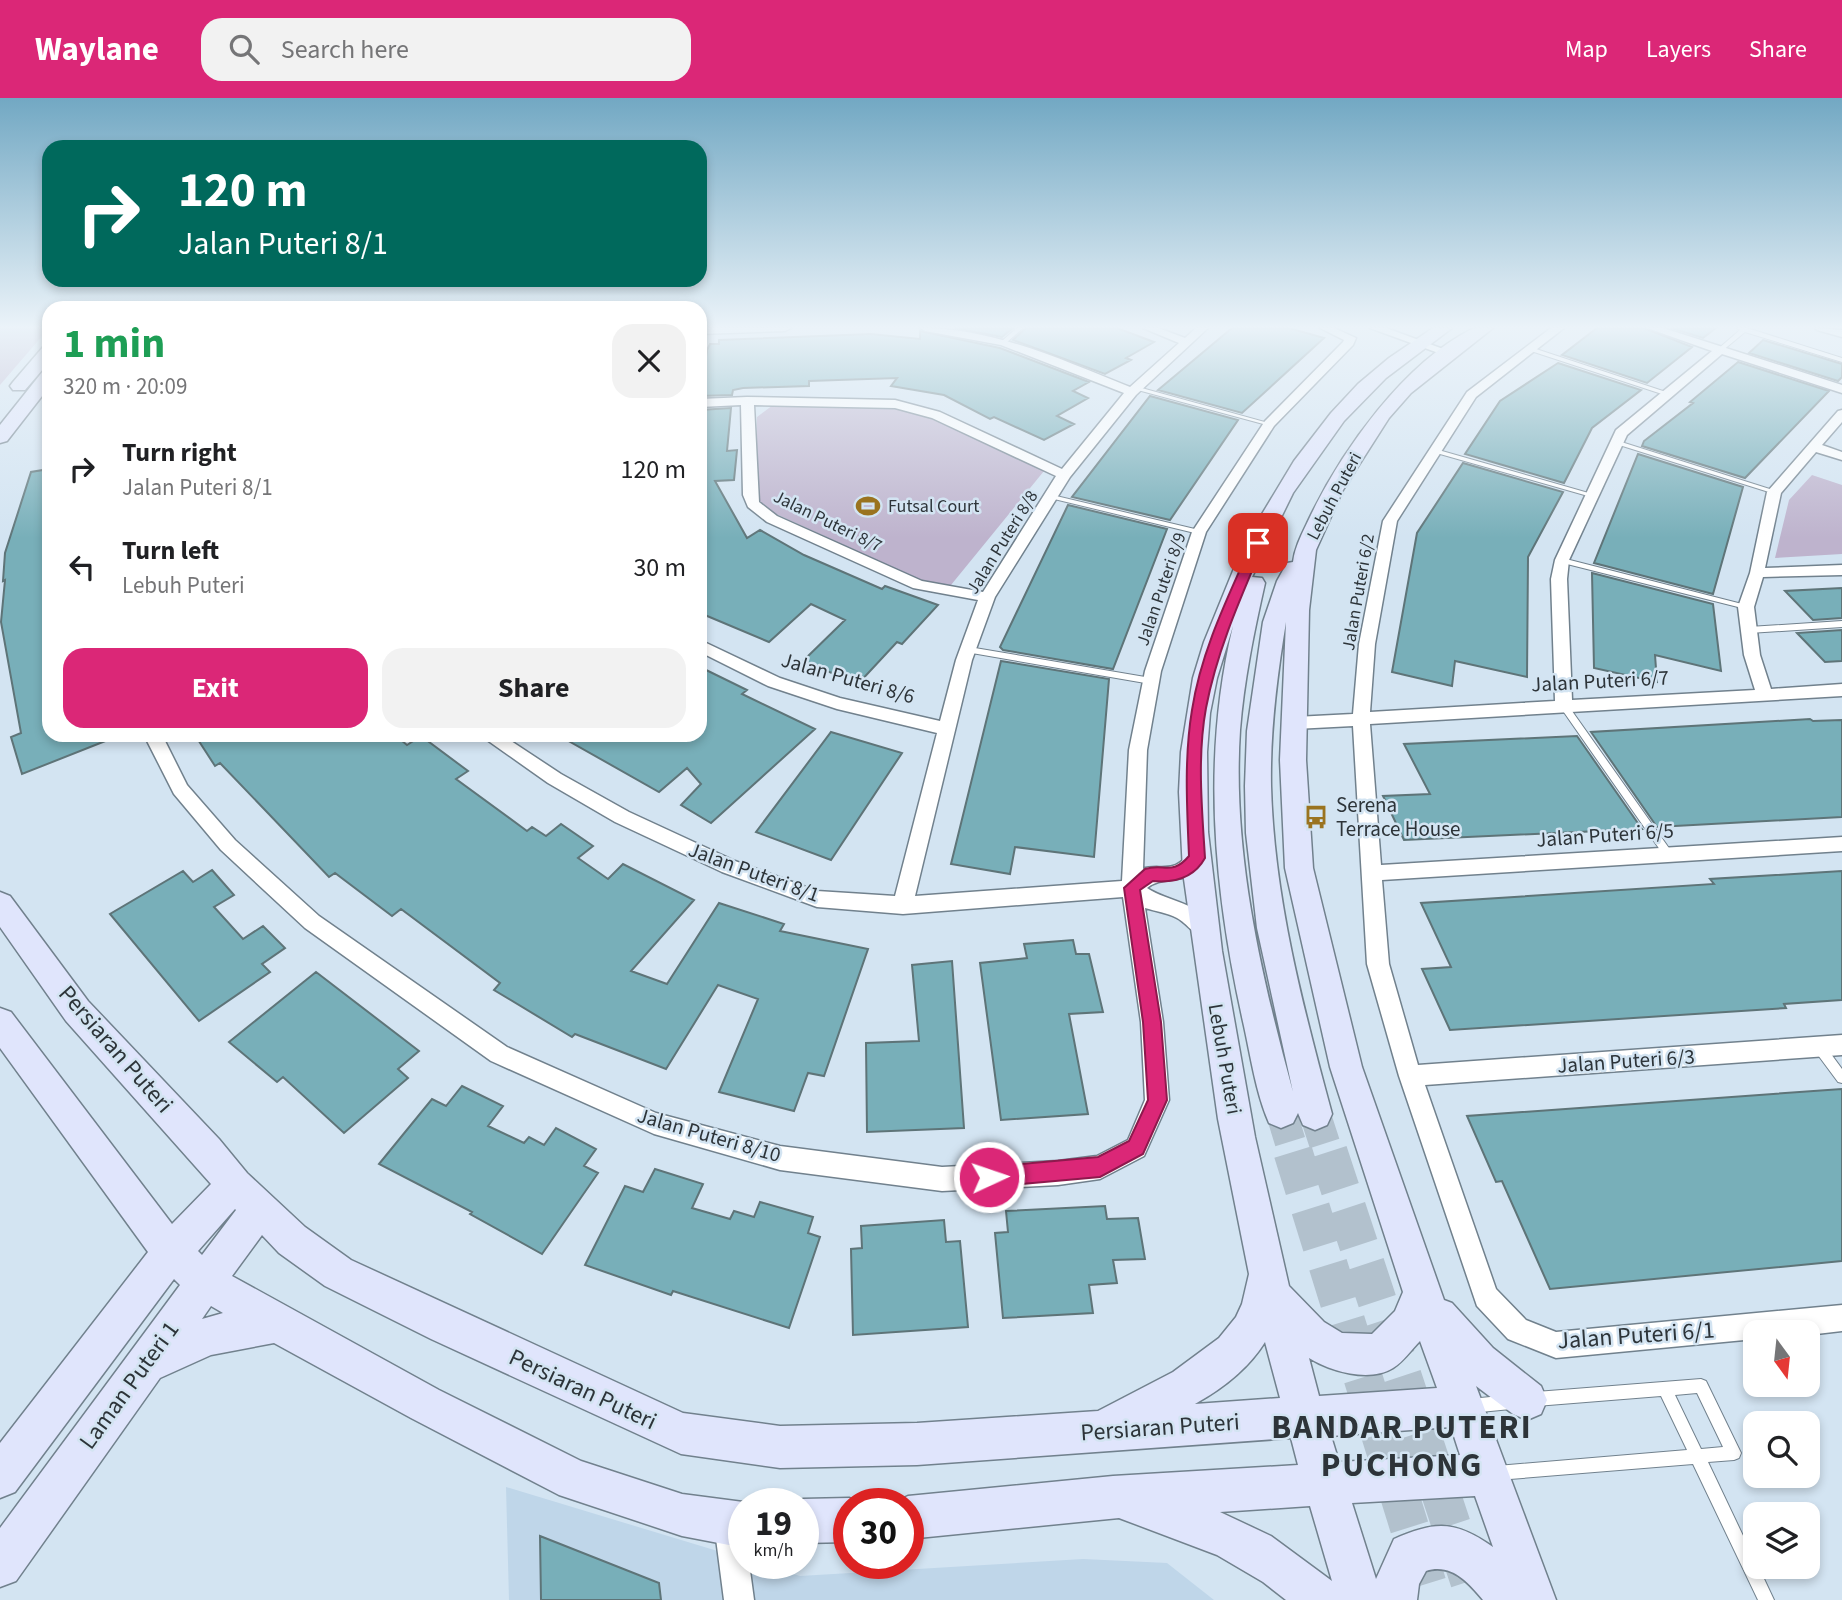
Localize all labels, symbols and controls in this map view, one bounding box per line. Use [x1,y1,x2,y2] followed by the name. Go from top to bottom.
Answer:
[201,18,691,81] search box
[35,26,159,73] text: Waylane
[225,30,263,68] icon: search
[281,31,409,68] text: Search here
[1565,32,1608,67] text: Map
[1646,32,1711,67] text: Layers
[1749,32,1807,67] text: Share
[178,156,307,226] text: 120 m
[63,168,154,259] icon: right
[178,221,388,267] text: Jalan Puteri 8/1
[63,314,165,374] text: 1 min
[612,324,686,398] button: close
[63,370,187,403] text: 320 m · 20:09
[122,434,237,471] text: Turn right
[1301,448,1368,544] street label: Lebuh Puteri
[63,450,101,488] icon: right
[620,451,686,488] text: 120 m
[122,471,273,504] text: Jalan Puteri 8/1
[769,484,886,559] street label: Jalan Puteri 8/7
[961,486,1044,599] street label: Jalan Puteri 8/8
[854,492,882,520] sports icon: Futsal Court
[888,494,979,519] place label: Futsal Court
[1228,513,1288,573] pin
[1239,524,1277,562] icon: arrive
[1130,529,1193,649] street label: Jalan Puteri 8/9
[122,532,219,569] text: Turn left
[1336,532,1381,652] street label: Jalan Puteri 6/2
[63,548,101,586] icon: left
[633,549,686,586] text: 30 m
[122,569,245,602] text: Lebuh Puteri
[778,645,918,711] street label: Jalan Puteri 8/6
[63,648,368,728] button: Exit
[382,648,686,728] button: Share
[1530,662,1670,700] street label: Jalan Puteri 6/7
[1336,790,1460,844] place label: Serena Terrace House
[1302,803,1330,831] bus stop icon: Serena Terrace House
[1535,815,1675,855] street label: Jalan Puteri 6/5
[684,834,824,910] street label: Jalan Puteri 8/1
[50,978,181,1121] street label: Persiaran Puteri
[1201,1001,1249,1117] street label: Lebuh Puteri
[1556,1041,1696,1081] street label: Jalan Puteri 6/3
[634,1100,784,1170] street label: Jalan Puteri 8/10
[952,1140,1026,1214] position arrow
[1556,1313,1716,1358] street label: Jalan Puteri 6/1
[71,1314,188,1457] street label: Laman Puteri 1
[1743,1320,1820,1396] north arrow
[1743,1320,1820,1579] map controls
[503,1340,662,1439] street label: Persiaran Puteri
[1079,1404,1241,1451] street label: Persiaran Puteri
[1271,1404,1533,1489] district label: BANDAR PUTERI PUCHONG
[1743,1411,1820,1488] button: search
[833,1488,924,1579] speed limit sign: 30
[755,1499,792,1549] text: 19
[1743,1502,1820,1579] button: layers
[754,1538,793,1563] text: km/h

